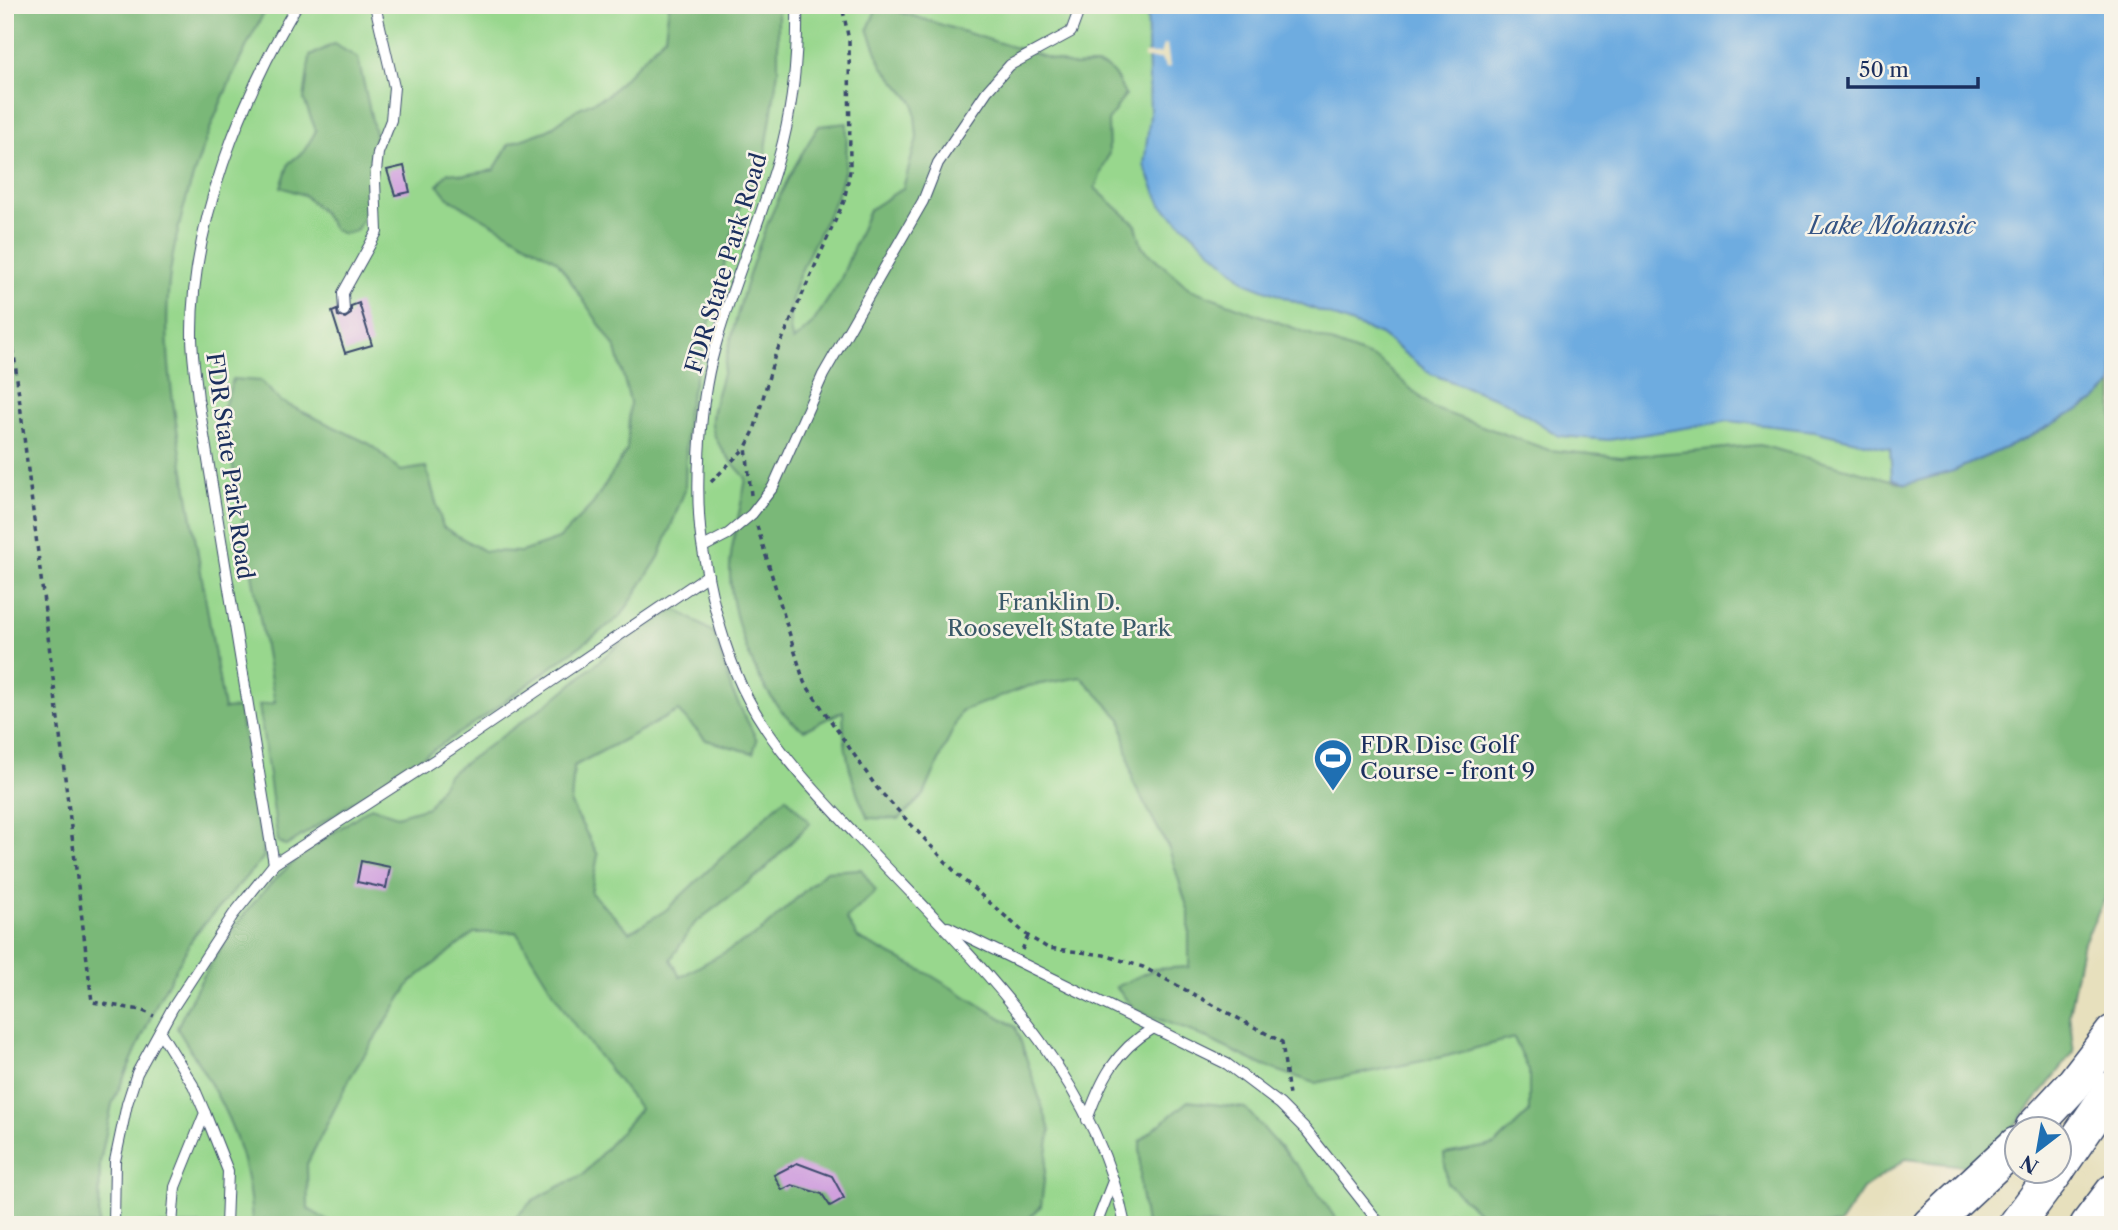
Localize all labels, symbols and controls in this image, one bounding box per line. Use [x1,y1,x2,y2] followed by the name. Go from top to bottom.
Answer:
[1848,46,1978,90] scale bar
[1859,57,1909,82] text: 50 m
[679,149,773,377] street label: FDR State Park Road
[1807,211,1976,240] water label: Lake Mohansic
[200,351,260,581] street label: FDR State Park Road
[947,588,1173,642] park label: Franklin D. Roosevelt State Park
[1360,731,1535,785] place label: FDR Disc Golf Course - front 9
[1312,737,1354,792] sports icon: FDR Disc Golf Course - front 9
[2002,1114,2072,1184] north arrow
[2017,1150,2043,1178] text: N

